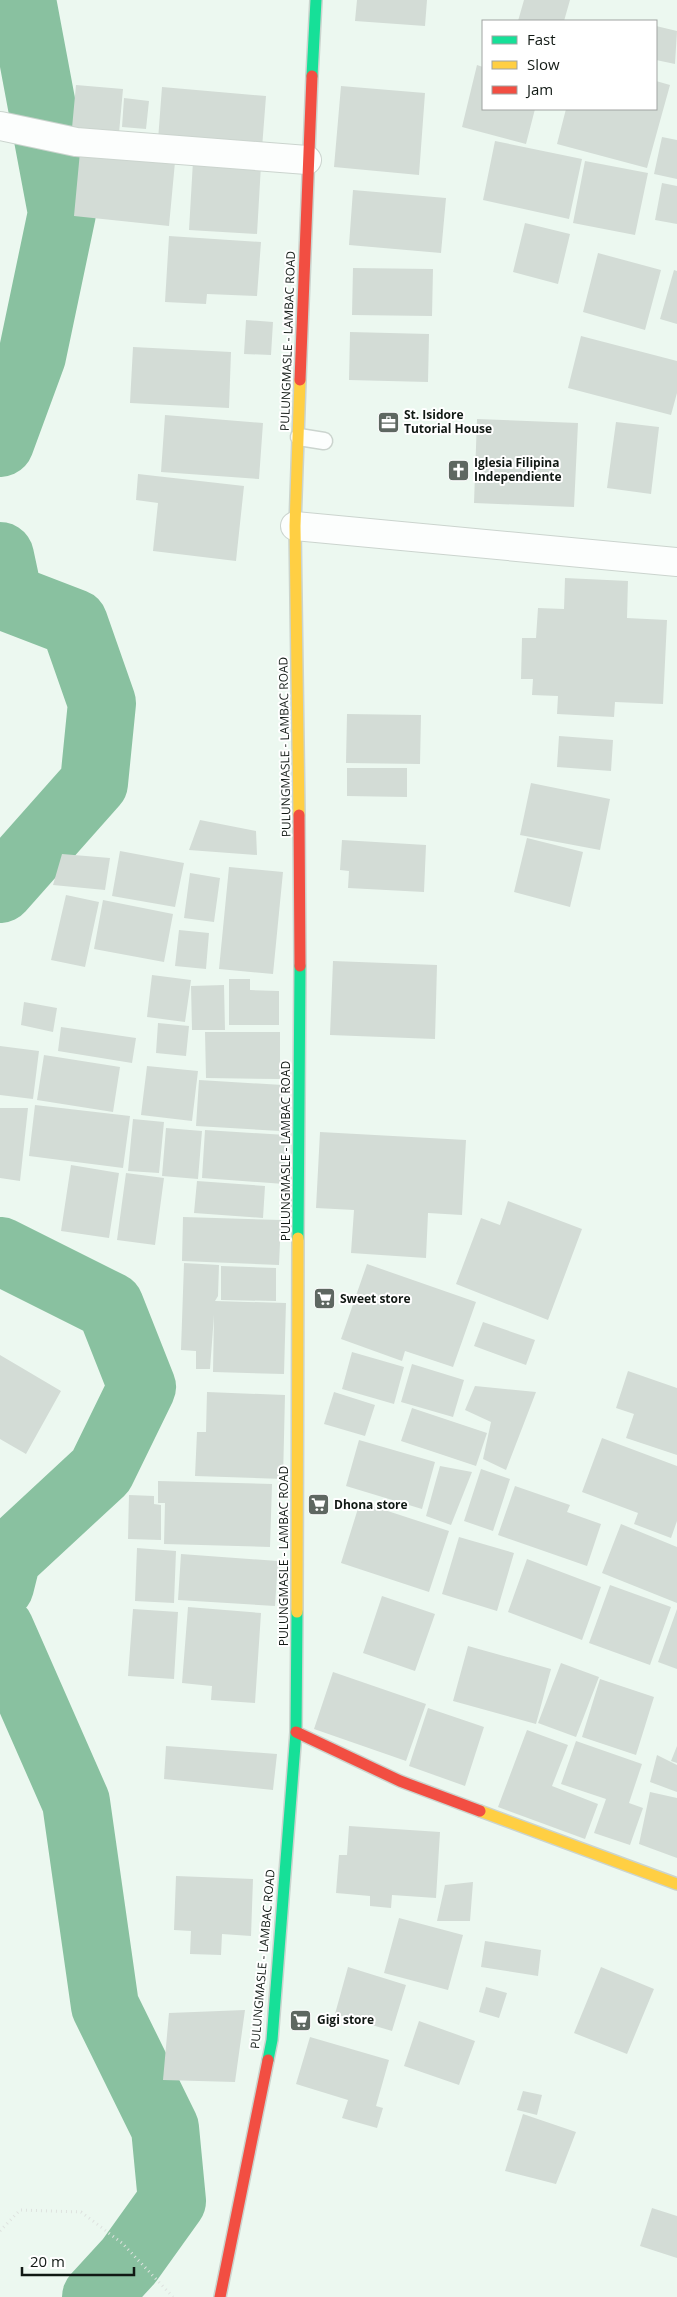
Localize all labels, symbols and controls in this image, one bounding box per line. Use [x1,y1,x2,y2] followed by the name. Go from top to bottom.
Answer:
[482,20,657,110] legend
[527,29,556,49] text: Fast
[527,54,560,74] text: Slow
[525,79,553,99] text: Jam
[276,251,299,431] street label: PULUNGMASLE - LAMBAC ROAD
[404,406,492,437] place label: St. Isidore Tutorial House
[376,410,400,434] office icon: St. Isidore Tutorial House
[474,454,562,485] place label: Iglesia Filipina Independiente
[446,458,470,482] church icon: Iglesia Filipina Independiente
[274,657,295,837] street label: PULUNGMASLE - LAMBAC ROAD
[277,1061,294,1241] street label: PULUNGMASLE - LAMBAC ROAD
[312,1287,336,1311] supermarket icon: Sweet store
[340,1290,411,1307] place label: Sweet store
[275,1466,292,1646] street label: PULUNGMASLE - LAMBAC ROAD
[306,1493,330,1517] supermarket icon: Dhona store
[334,1496,408,1513] place label: Dhona store
[246,1868,279,2050] street label: PULUNGMASLE - LAMBAC ROAD
[289,2008,313,2032] supermarket icon: Gigi store
[317,2011,374,2028] place label: Gigi store
[22,2244,135,2276] scale bar
[30,2251,65,2271] text: 20 m

